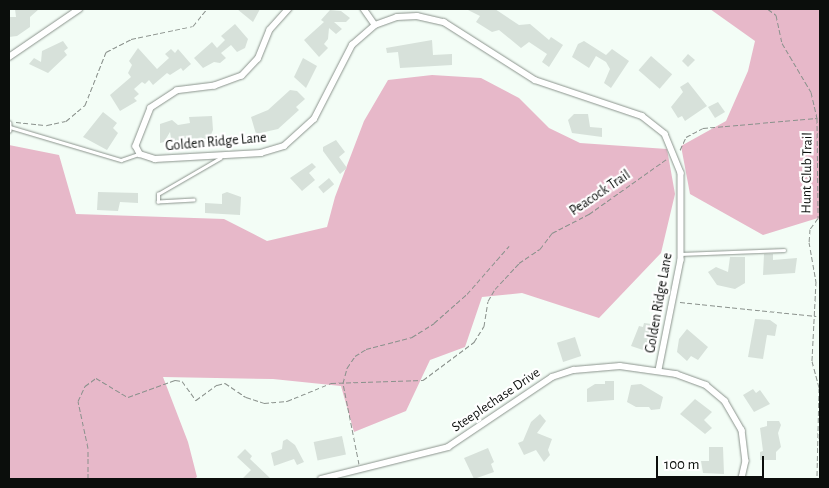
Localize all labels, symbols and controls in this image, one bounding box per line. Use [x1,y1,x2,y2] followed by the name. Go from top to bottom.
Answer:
[165,129,267,155] street label: Golden Ridge Lane
[798,132,816,214] street label: Hunt Club Trail
[566,167,634,219] street label: Peacock Trail
[642,252,676,354] street label: Golden Ridge Lane
[449,364,543,436] street label: Steeplechase Drive
[659,446,766,478] scale bar
[664,457,699,472] text: 100 m

